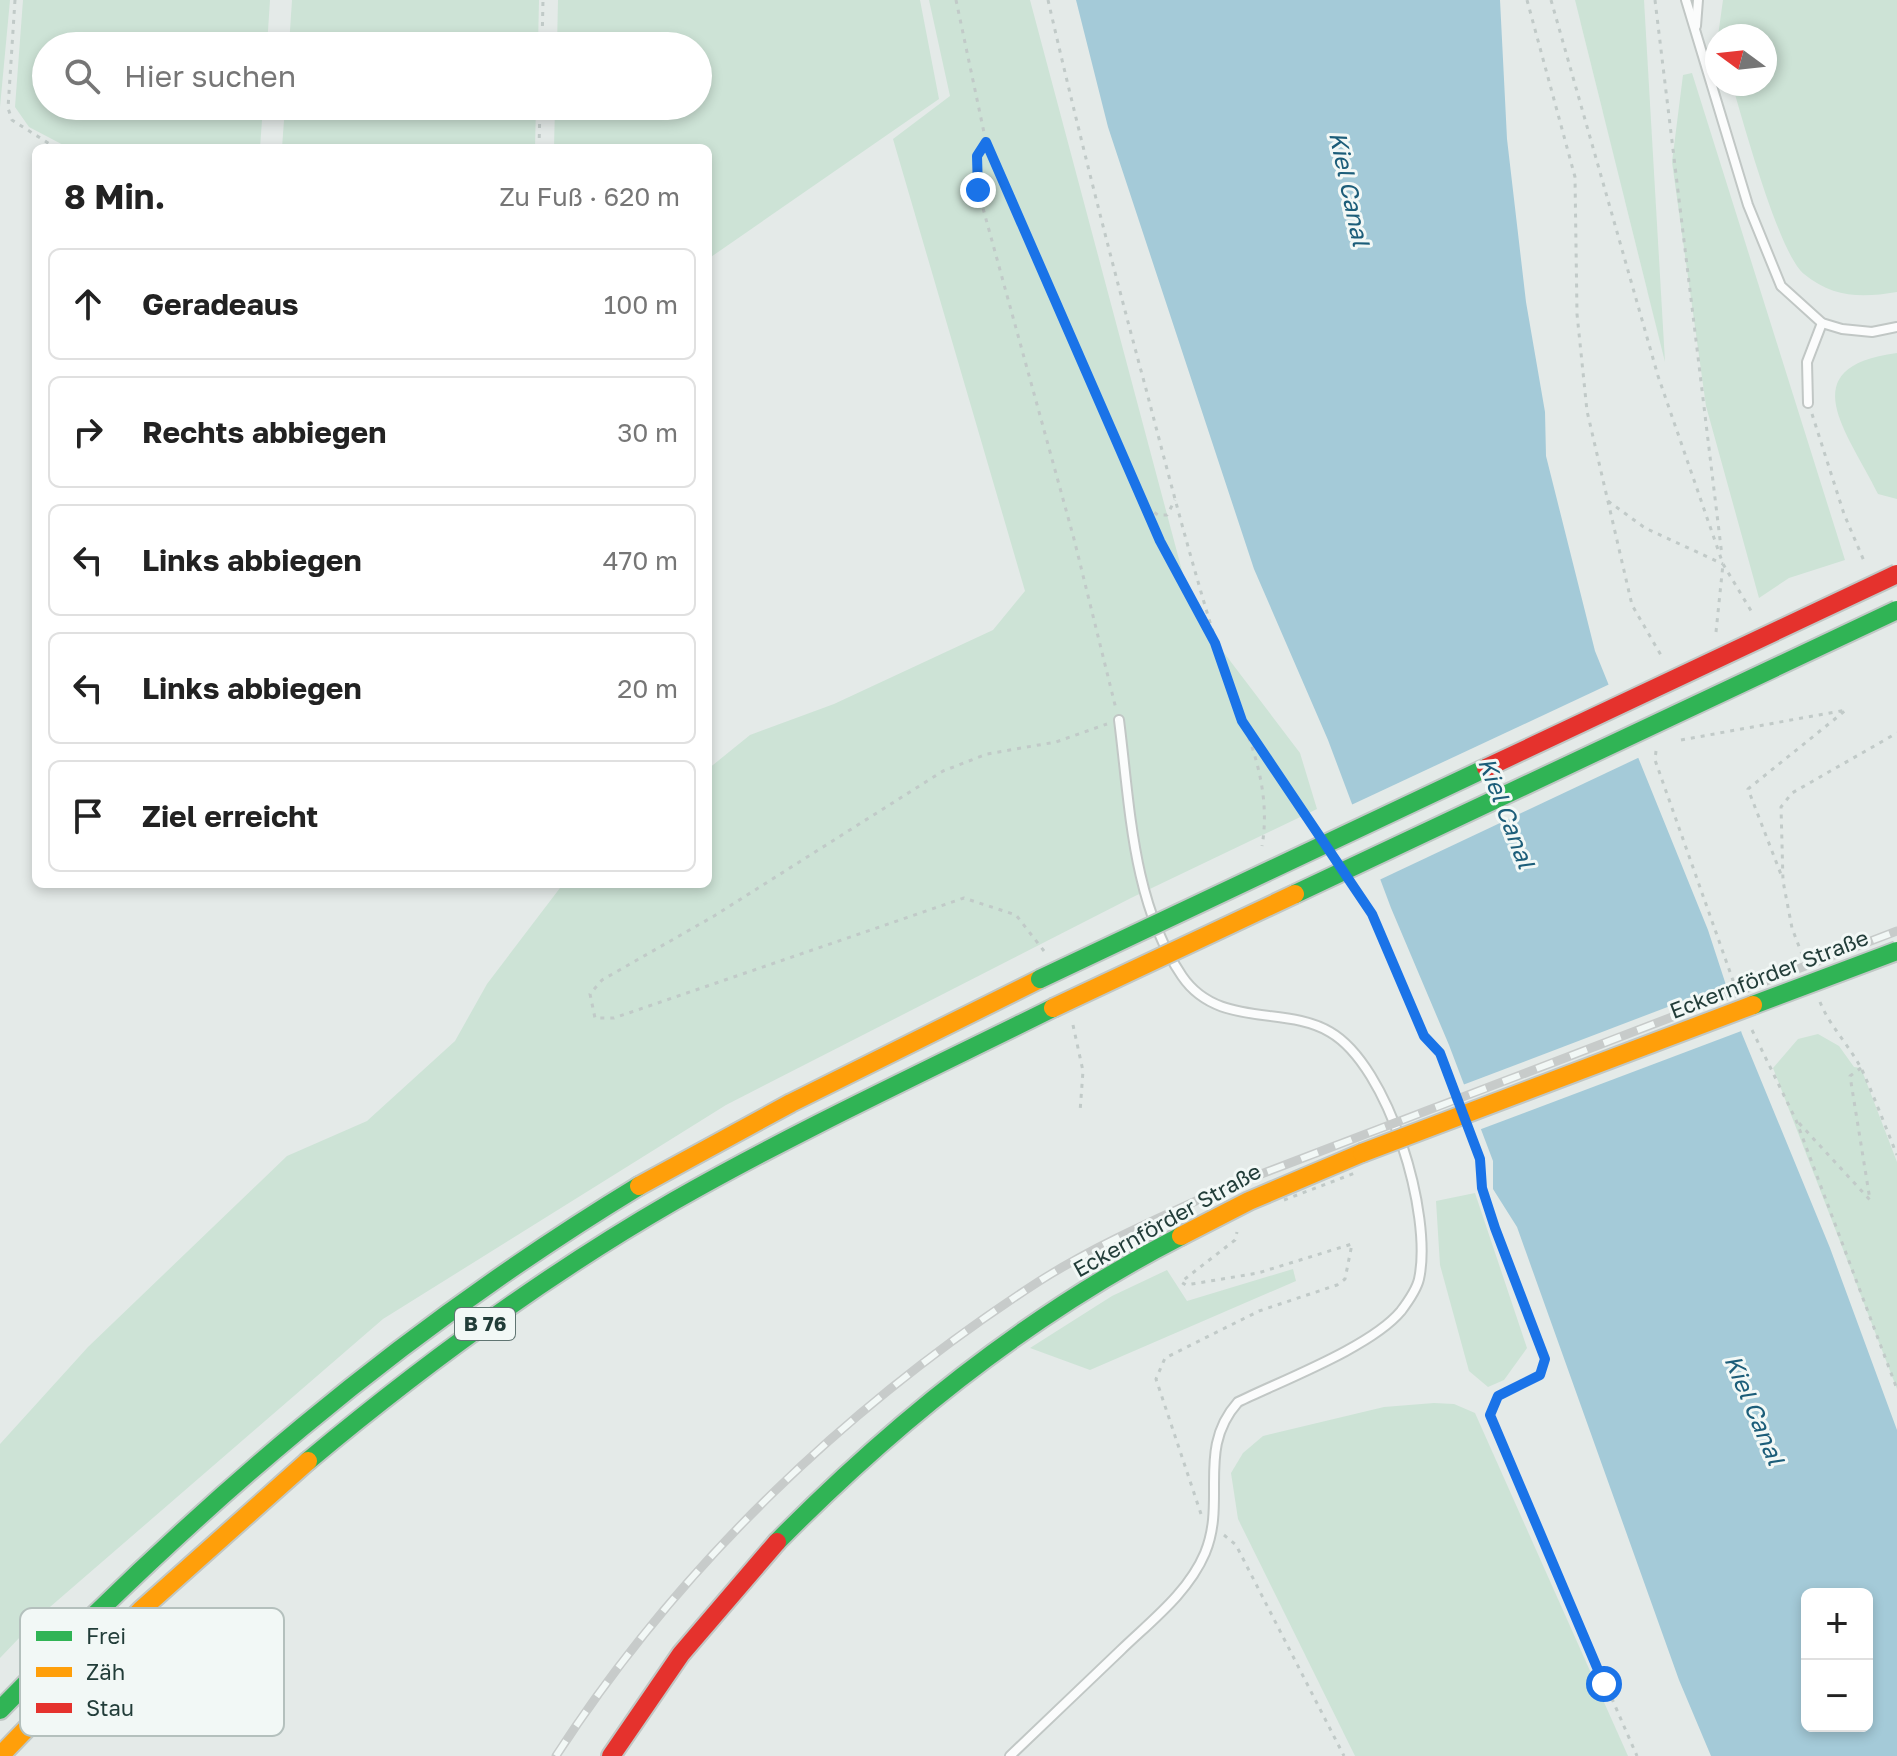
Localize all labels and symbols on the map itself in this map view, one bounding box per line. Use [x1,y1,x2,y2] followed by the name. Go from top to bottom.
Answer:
[1705,24,1777,96] north arrow
[1324,129,1377,250] water label: Kiel Canal
[960,172,996,208] route end
[1473,753,1542,873] water label: Kiel Canal
[1666,923,1872,1024] street label: Eckernförder Straße
[1068,1157,1265,1282] street label: Eckernförder Straße
[455,1308,515,1340] road number: B 76
[1719,1350,1792,1470] water label: Kiel Canal
[20,1608,284,1736] legend
[86,1622,126,1649] text: Frei
[86,1658,125,1685] text: Zäh
[1586,1666,1622,1702] route start
[86,1694,134,1721] text: Stau

